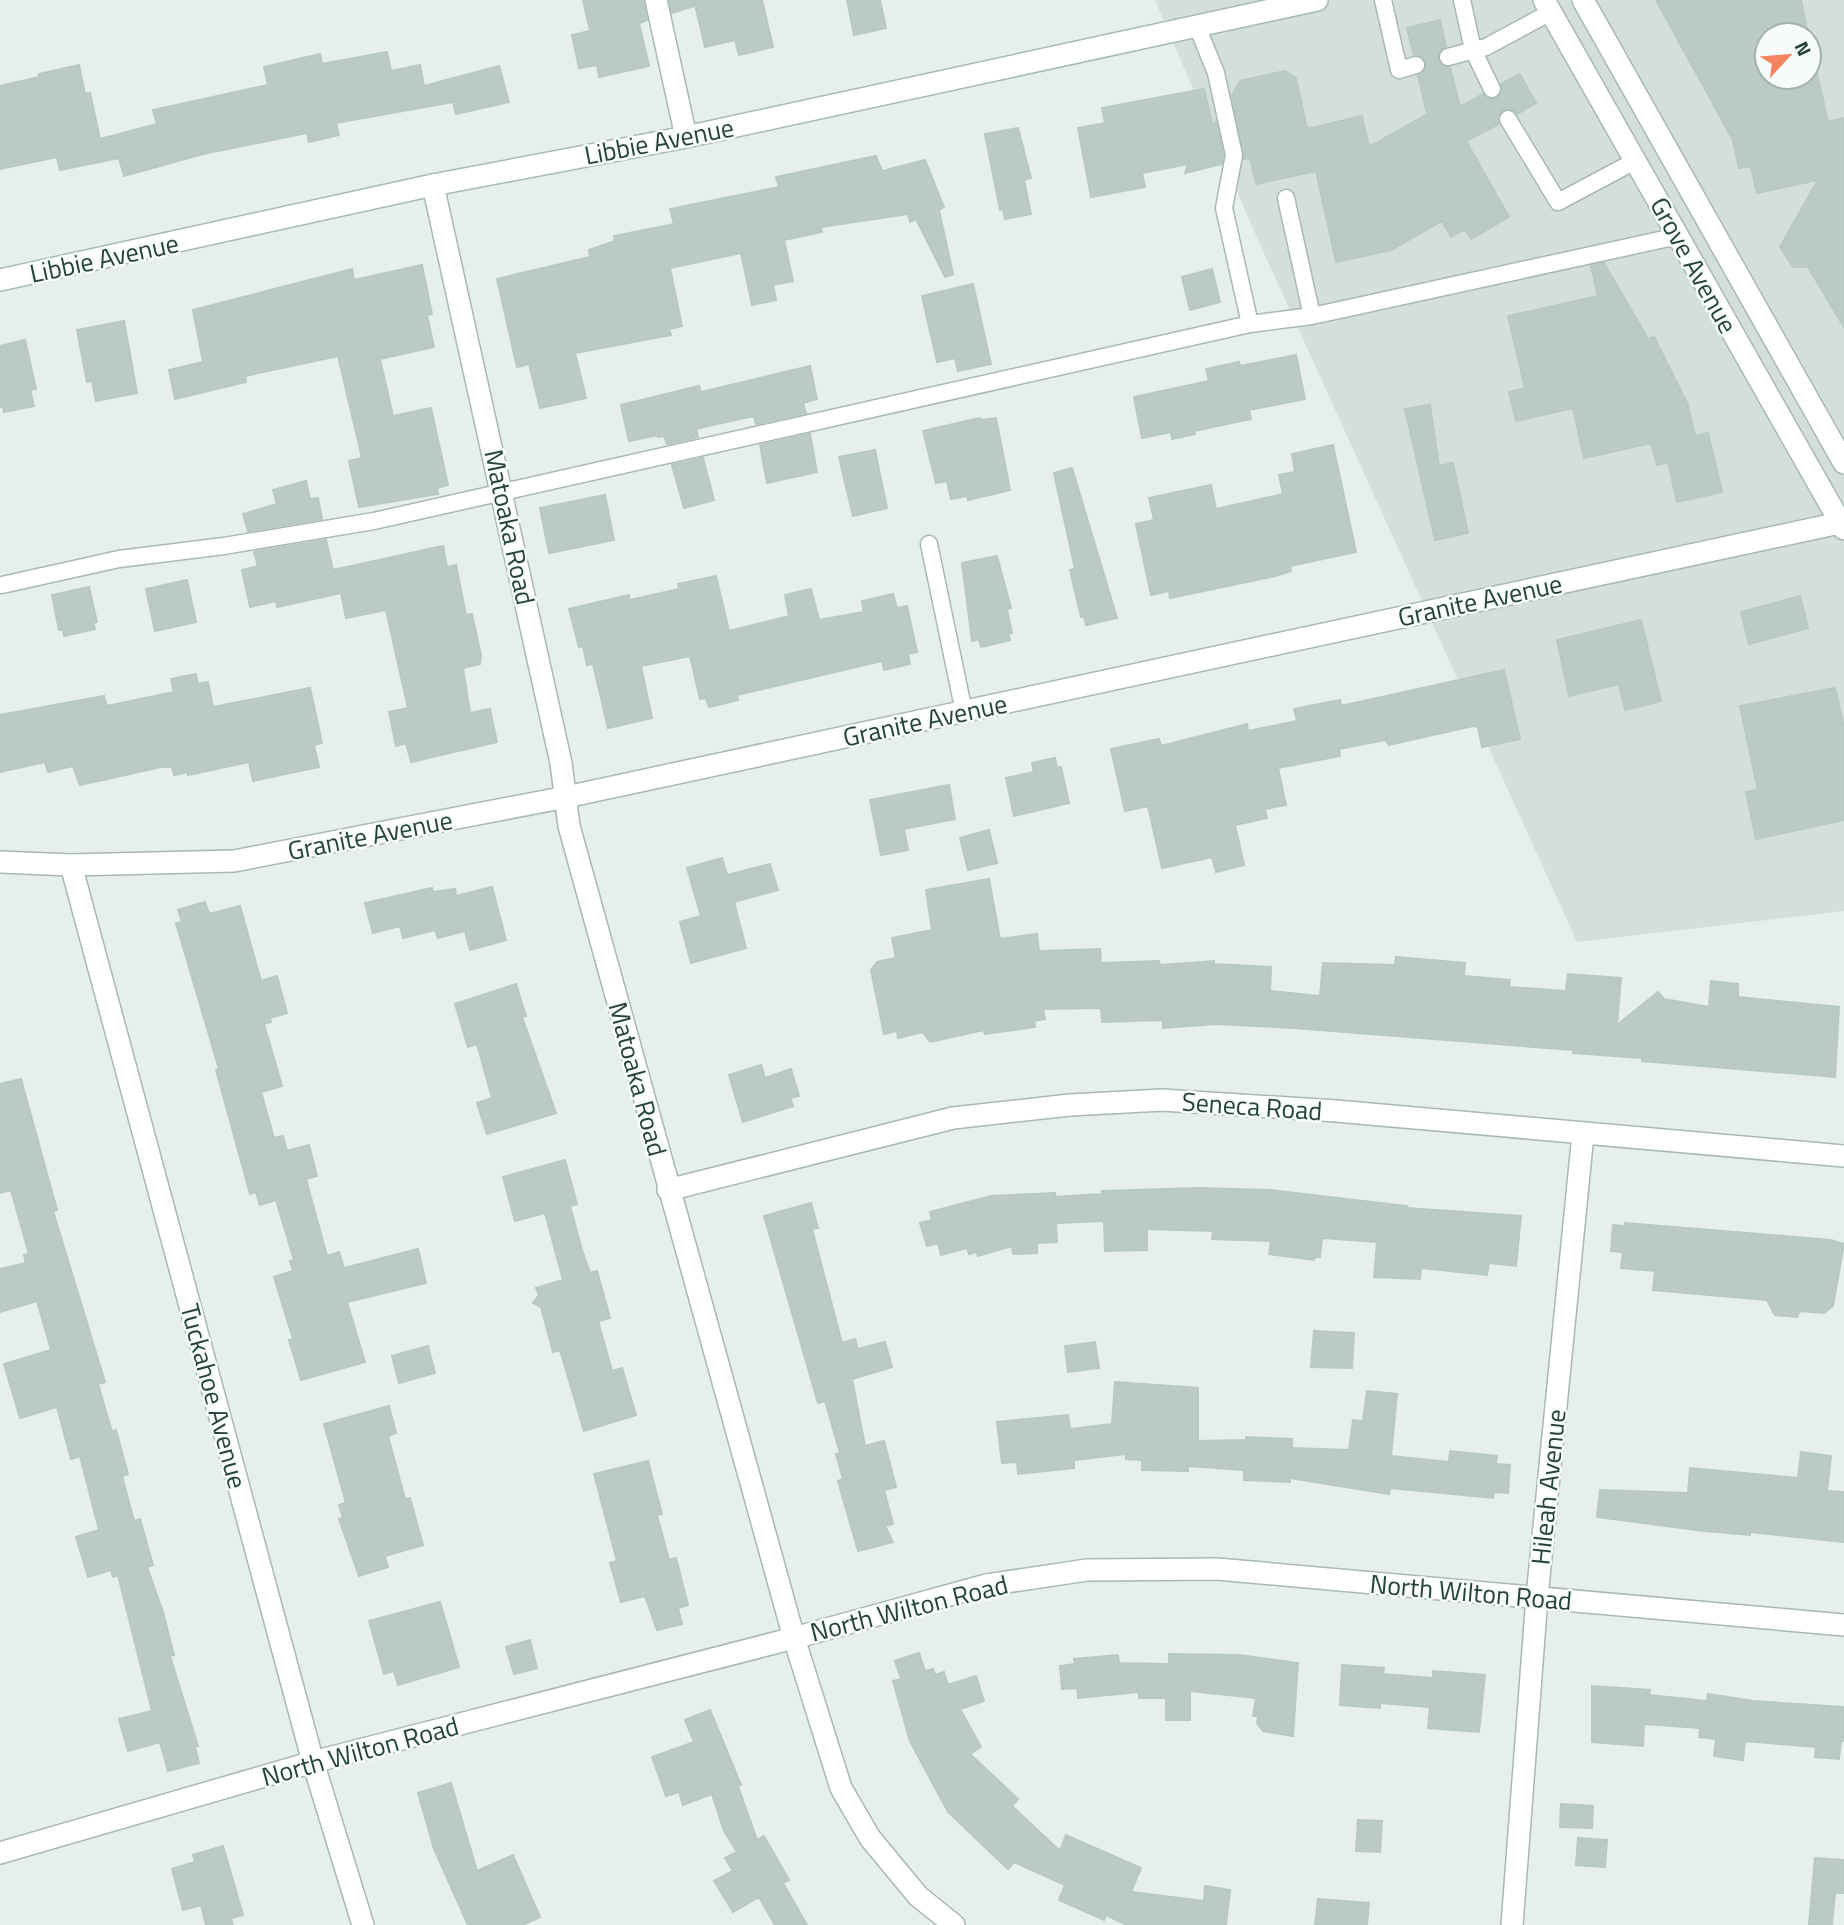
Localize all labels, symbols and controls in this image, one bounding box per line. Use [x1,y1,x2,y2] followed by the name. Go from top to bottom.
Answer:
[1753,21,1823,91] north arrow
[1788,36,1820,61] text: N
[581,107,737,175] street label: Libbie Avenue
[1640,190,1748,340] street label: Grove Avenue
[26,223,182,293] street label: Libbie Avenue
[474,446,546,608] street label: Matoaka Road
[1394,564,1566,636] street label: Granite Avenue
[839,684,1011,756] street label: Granite Avenue
[284,800,456,870] street label: Granite Avenue
[599,998,677,1160] street label: Matoaka Road
[1180,1082,1324,1130] street label: Seneca Road
[171,1299,257,1493] street label: Tuckahoe Avenue
[1520,1407,1576,1567] street label: Hileah Avenue
[1368,1564,1574,1620] street label: North Wilton Road
[806,1565,1012,1651] street label: North Wilton Road
[257,1706,463,1796] street label: North Wilton Road

